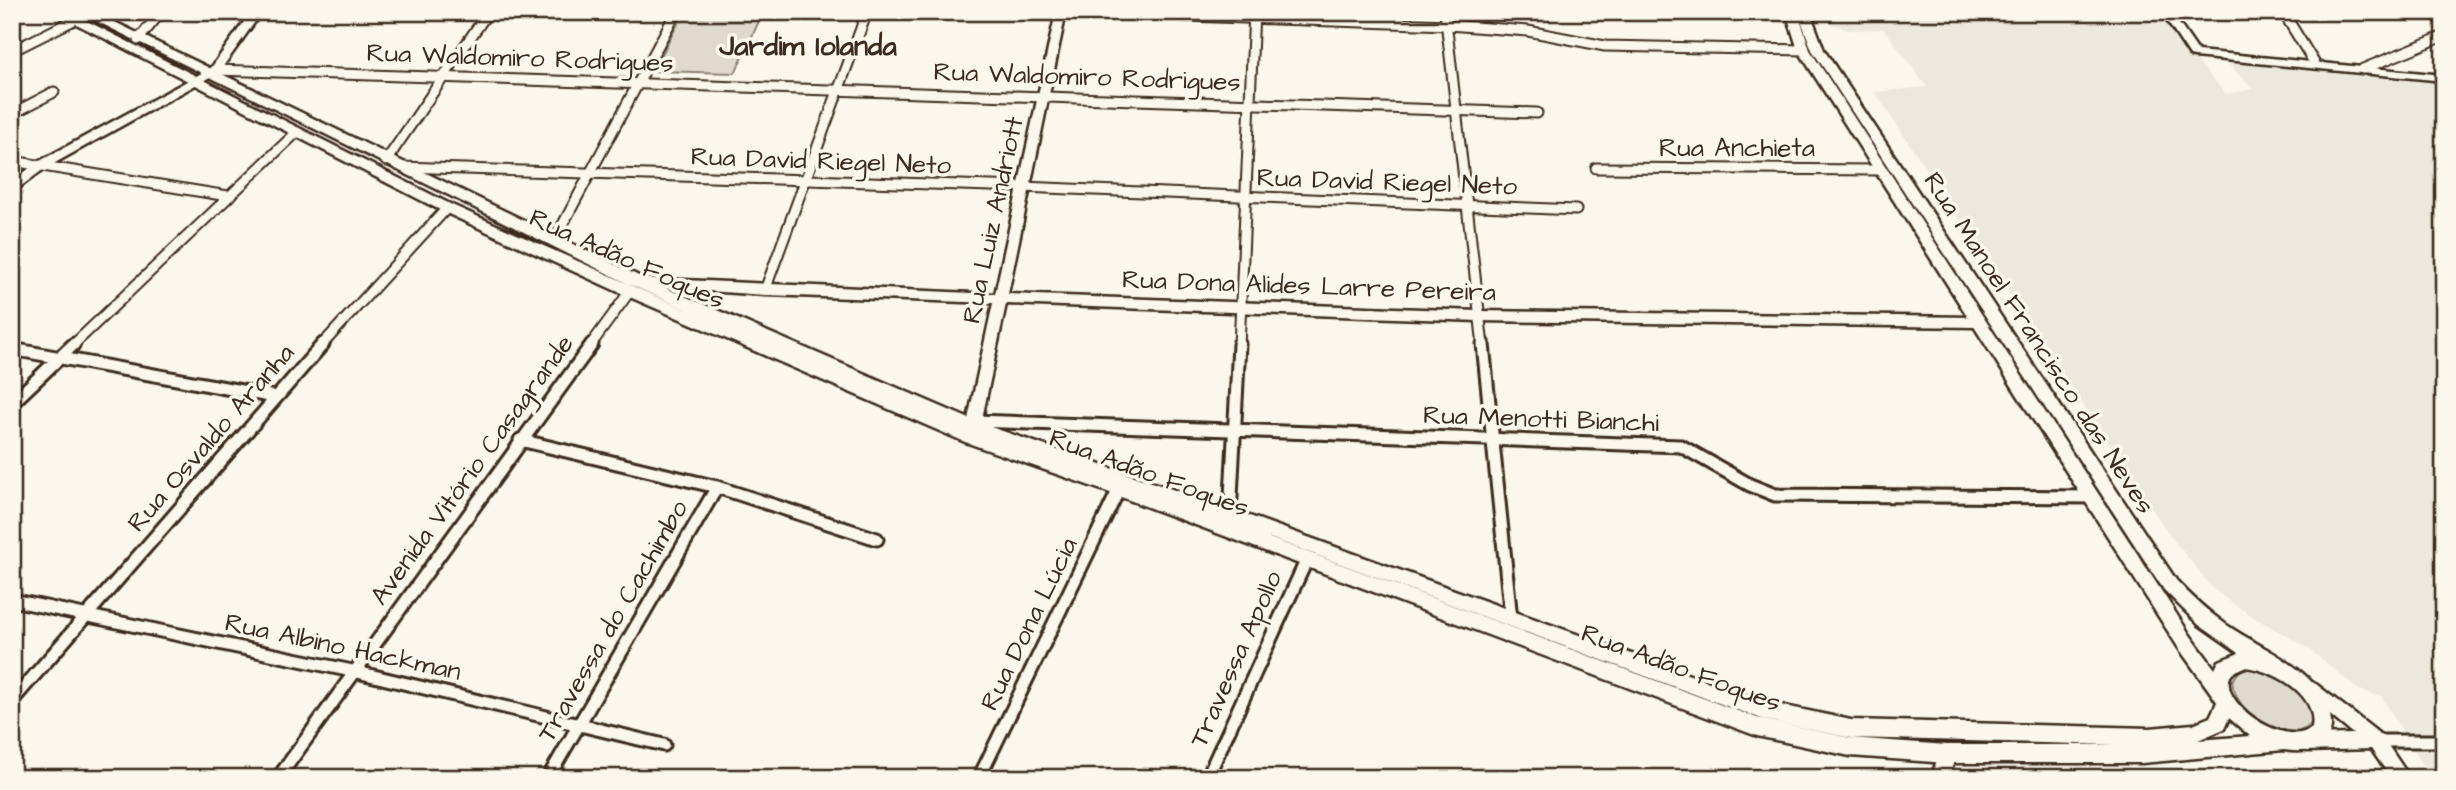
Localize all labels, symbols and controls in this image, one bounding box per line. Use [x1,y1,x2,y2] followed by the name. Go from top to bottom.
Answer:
[718,27,897,66] district label: Jardim Iolanda
[366,35,674,83] street label: Rua Waldomiro Rodrigues
[933,54,1241,102] street label: Rua Waldomiro Rodrigues
[953,113,1033,327] street label: Rua Luiz Andriott
[1659,130,1815,166] street label: Rua Anchieta
[690,138,952,186] street label: Rua David Riegel Neto
[1256,159,1518,207] street label: Rua David Riegel Neto
[1915,165,2163,521] street label: Rua Manoel Francisco das Neves
[524,200,730,318] street label: Rua Adão Foques
[1121,261,1497,311] street label: Rua Dona Alides Larre Pereira
[362,328,584,614] street label: Avenida Vitório Casagrande
[119,336,303,540] street label: Rua Osvaldo Aranha
[1423,397,1660,441] street label: Rua Menotti Bianchi
[1044,420,1254,526] street label: Rua Adão Foques
[529,493,697,749] street label: Travessa do Cachimbo
[972,531,1086,717] street label: Rua Dona Lúcia
[1181,565,1291,753] street label: Travessa Apollo
[222,604,464,690] street label: Rua Albino Hackman
[1576,615,1786,721] street label: Rua Adão Foques

